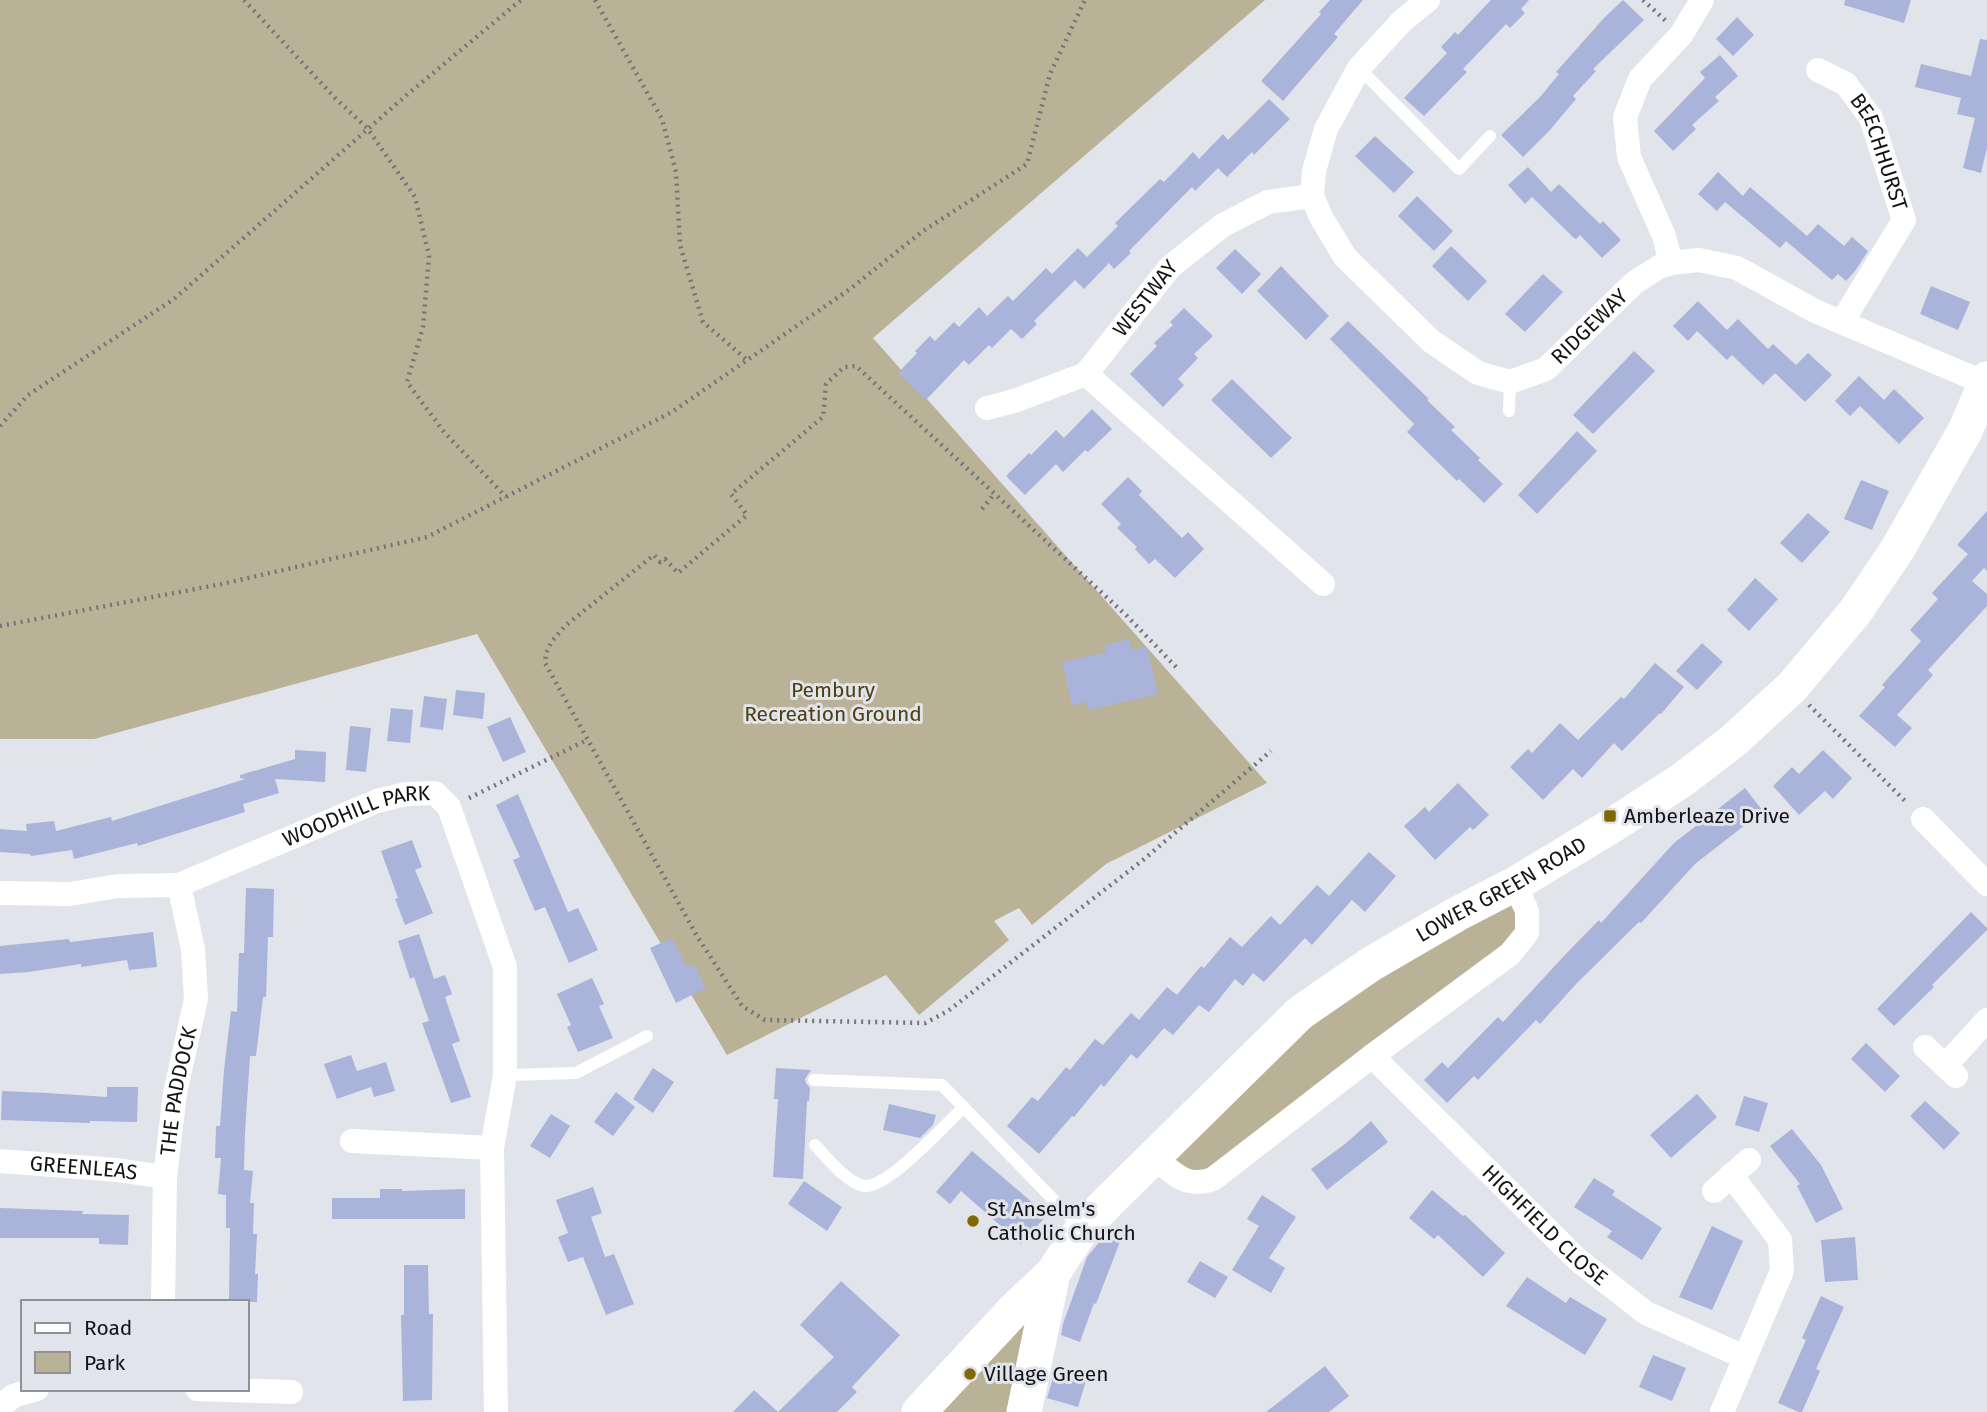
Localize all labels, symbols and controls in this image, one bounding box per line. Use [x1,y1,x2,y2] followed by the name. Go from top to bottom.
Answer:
[1844,88,1913,214] street label: BEECHHURST
[1107,254,1184,342] street label: WESTWAY
[1546,283,1633,370] street label: RIDGEWAY
[744,677,922,727] park label: Pembury Recreation Ground
[279,780,431,853] street label: WOODHILL PARK
[1624,803,1790,829] place label: Amberleaze Drive
[1602,808,1618,824] marker: Amberleaze Drive
[1411,831,1591,948] street label: LOWER GREEN ROAD
[155,1023,203,1157] street label: THE PADDOCK
[29,1150,139,1186] street label: GREENLEAS
[1477,1159,1613,1291] street label: HIGHFIELD CLOSE
[987,1196,1136,1246] place label: St Anselm's Catholic Church
[965,1213,981,1229] marker: St Anselm's Catholic Church
[21,1300,248,1391] legend
[84,1315,132,1341] text: Road
[84,1350,126,1376] text: Park
[984,1361,1109,1387] place label: Village Green
[962,1366,978,1382] marker: Village Green

